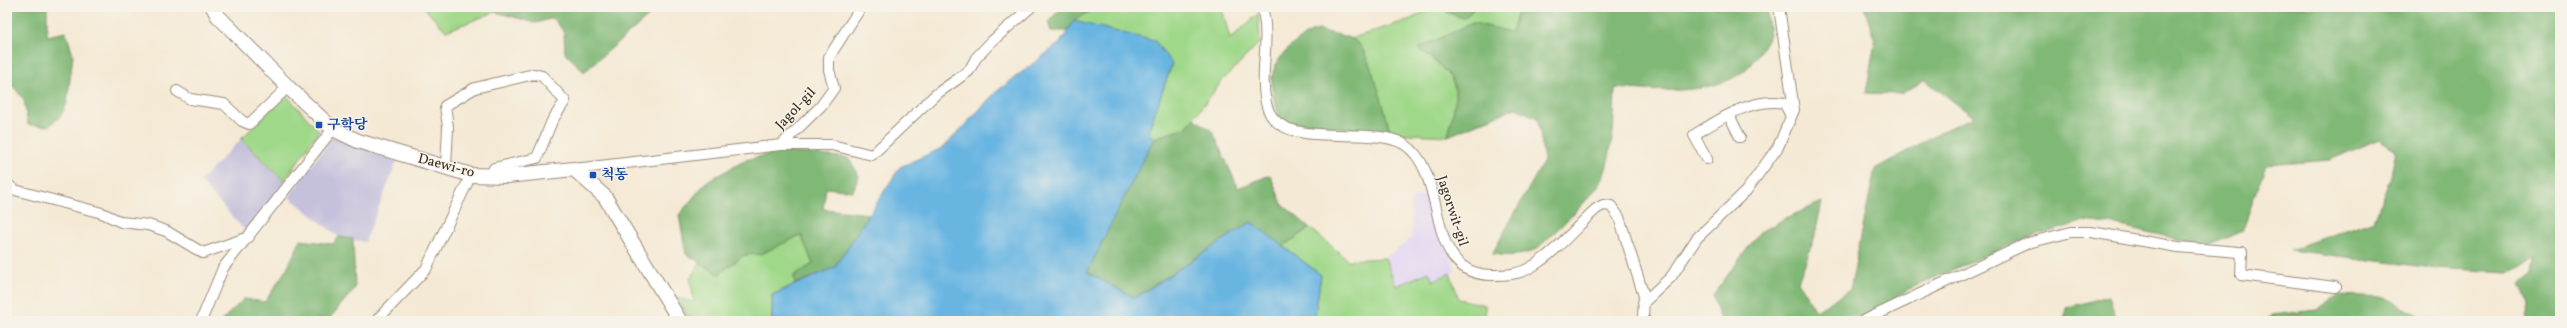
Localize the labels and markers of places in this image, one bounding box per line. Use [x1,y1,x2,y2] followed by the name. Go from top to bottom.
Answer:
[327,116,368,135] place label: 구학당
[314,120,324,130] marker: 구학당
[601,166,629,185] place label: 척동
[588,170,598,180] marker: 척동

